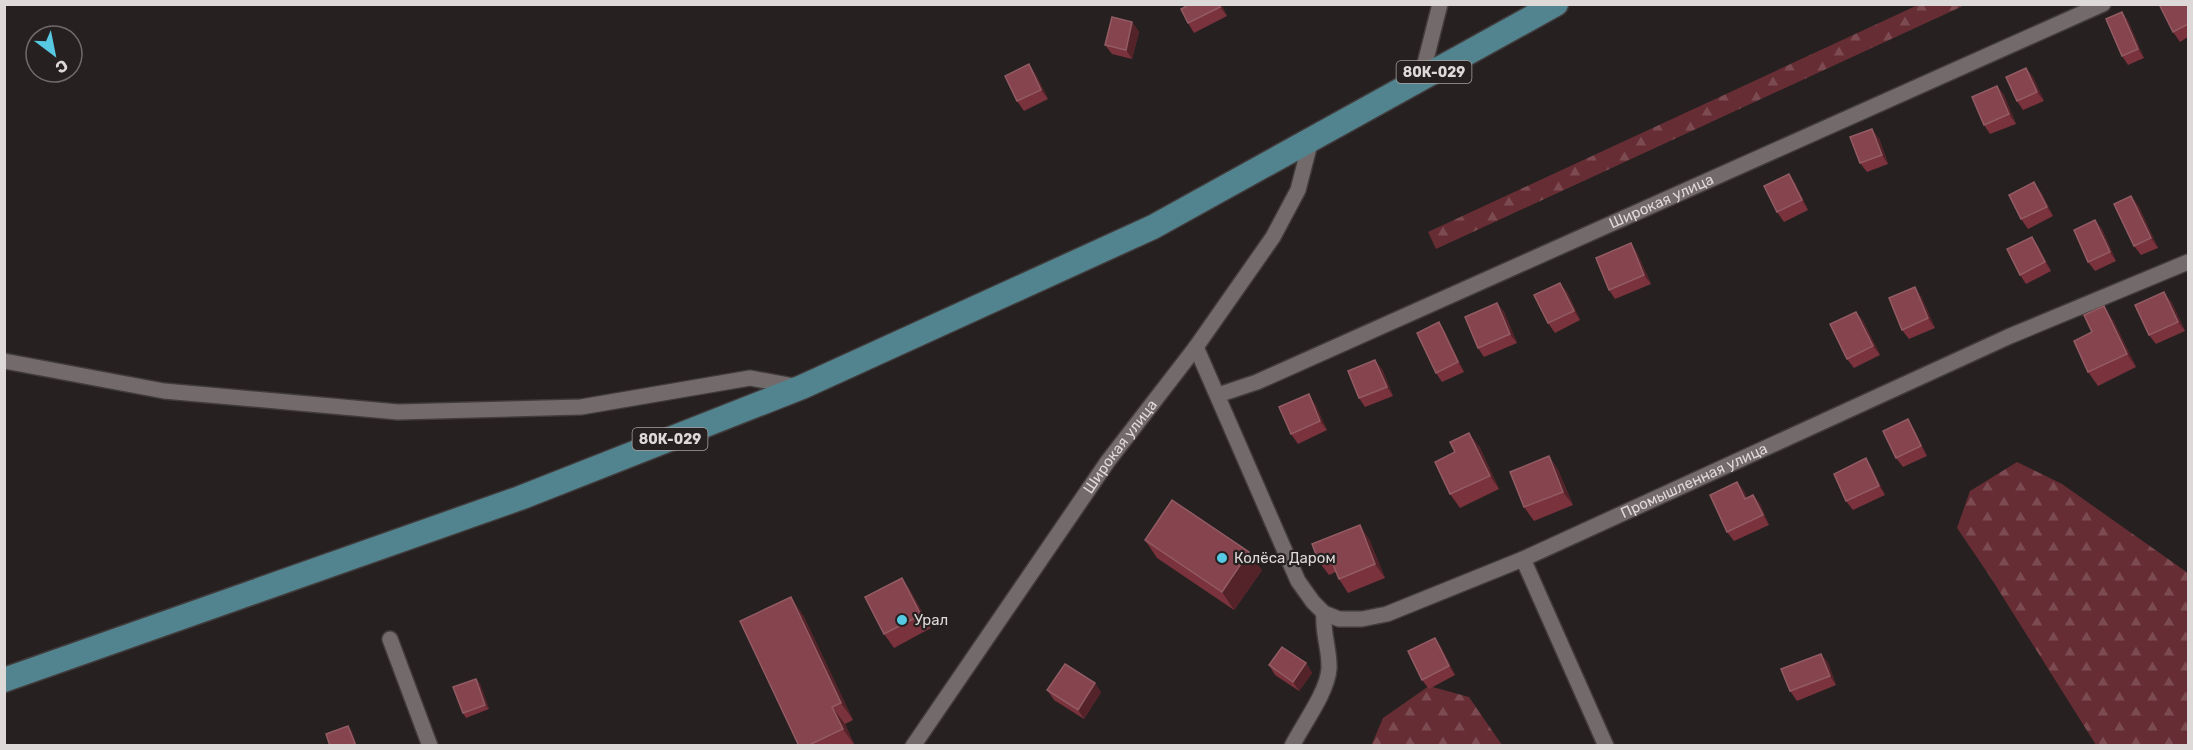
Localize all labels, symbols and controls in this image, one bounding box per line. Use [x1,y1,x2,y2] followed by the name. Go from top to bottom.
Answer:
[24,24,84,84] north arrow
[52,55,71,77] text: С
[1396,61,1472,83] road number: 80К-029
[1606,170,1716,232] street label: Широкая улица
[1079,396,1161,497] street label: Широкая улица
[632,428,708,450] road number: 80К-029
[1618,439,1770,522] street label: Промышленная улица
[1234,549,1336,567] place label: Колёса Даром
[1215,551,1229,565] marker: Колёса Даром
[914,611,948,629] place label: Урал
[895,613,909,627] marker: Урал

